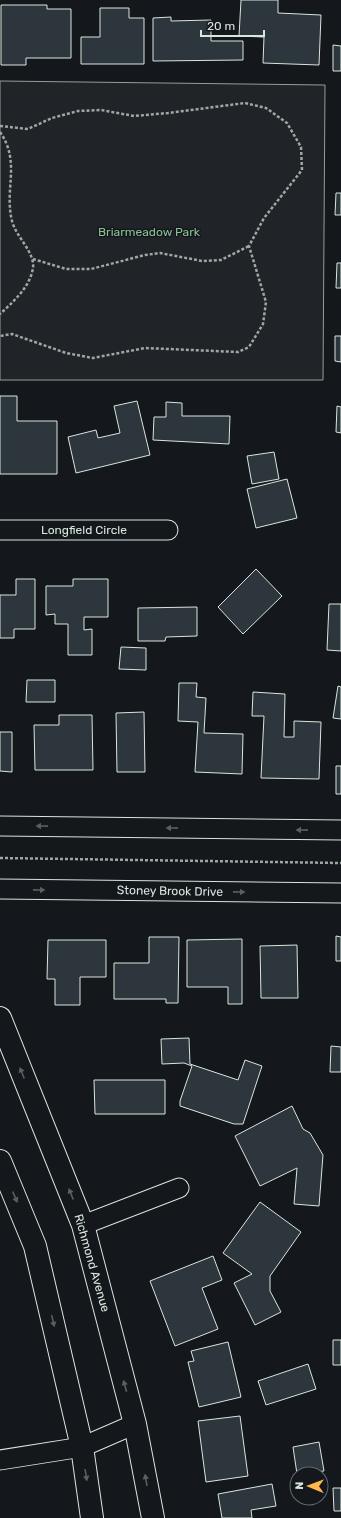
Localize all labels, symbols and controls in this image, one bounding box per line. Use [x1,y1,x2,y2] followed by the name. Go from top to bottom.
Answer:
[201,12,264,38] scale bar
[207,19,235,33] text: 20 m
[98,225,201,239] park label: Briarmeadow Park
[41,523,127,537] street label: Longfield Circle
[36,823,48,830] one-way arrow
[165,825,178,831] one-way arrow
[296,826,308,833] one-way arrow
[117,883,223,899] street label: Stoney Brook Drive
[33,886,45,893] one-way arrow
[233,889,246,895] one-way arrow
[19,1067,25,1079] one-way arrow
[67,1188,73,1200] one-way arrow
[12,1191,18,1202] one-way arrow
[71,1212,113,1314] street label: Richmond Avenue
[50,1315,56,1327] one-way arrow
[122,1380,128,1393] one-way arrow
[289,1466,329,1506] north arrow
[83,1469,89,1481] one-way arrow
[142,1474,148,1486] one-way arrow
[293,1482,306,1490] text: N

